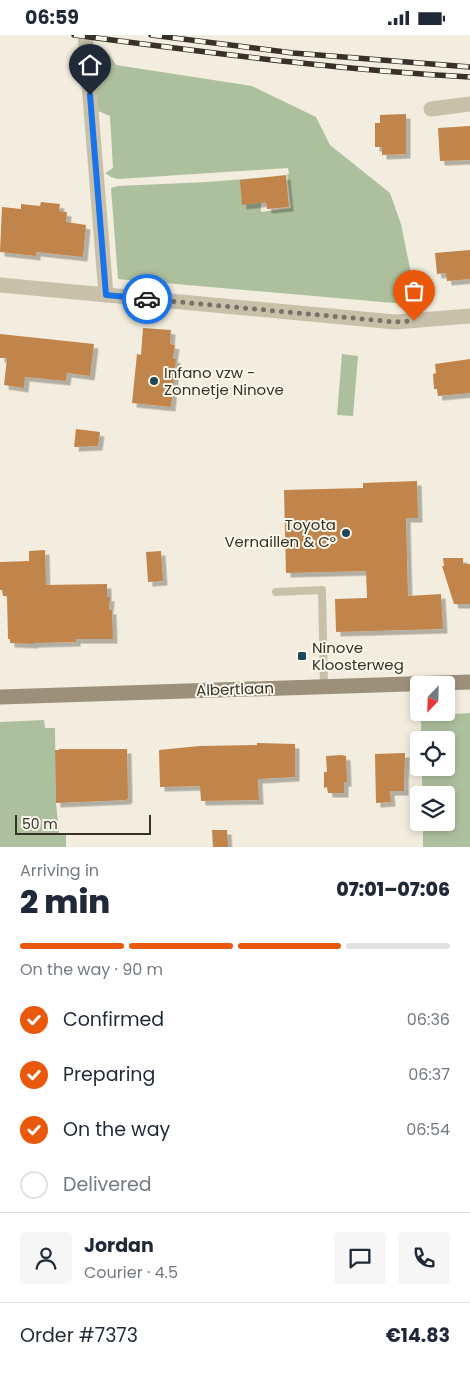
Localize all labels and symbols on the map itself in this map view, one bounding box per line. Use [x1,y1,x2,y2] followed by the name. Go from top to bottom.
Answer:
[69,44,111,95] pin
[393,270,435,321] pin
[122,274,172,324] courier
[164,362,284,400] place label: Infano vzw - Zonnetje Ninove
[148,375,160,387] marker: Infano vzw - Zonnetje Ninove
[224,514,336,552] place label: Toyota Vernaillen & C°
[340,527,352,539] marker: Toyota Vernaillen & C°
[312,637,404,675] place label: Ninove Kloosterweg
[296,650,308,662] marker: Ninove Kloosterweg
[410,676,455,721] north arrow
[196,677,274,701] street label: Albertlaan
[15,812,151,835] scale bar

